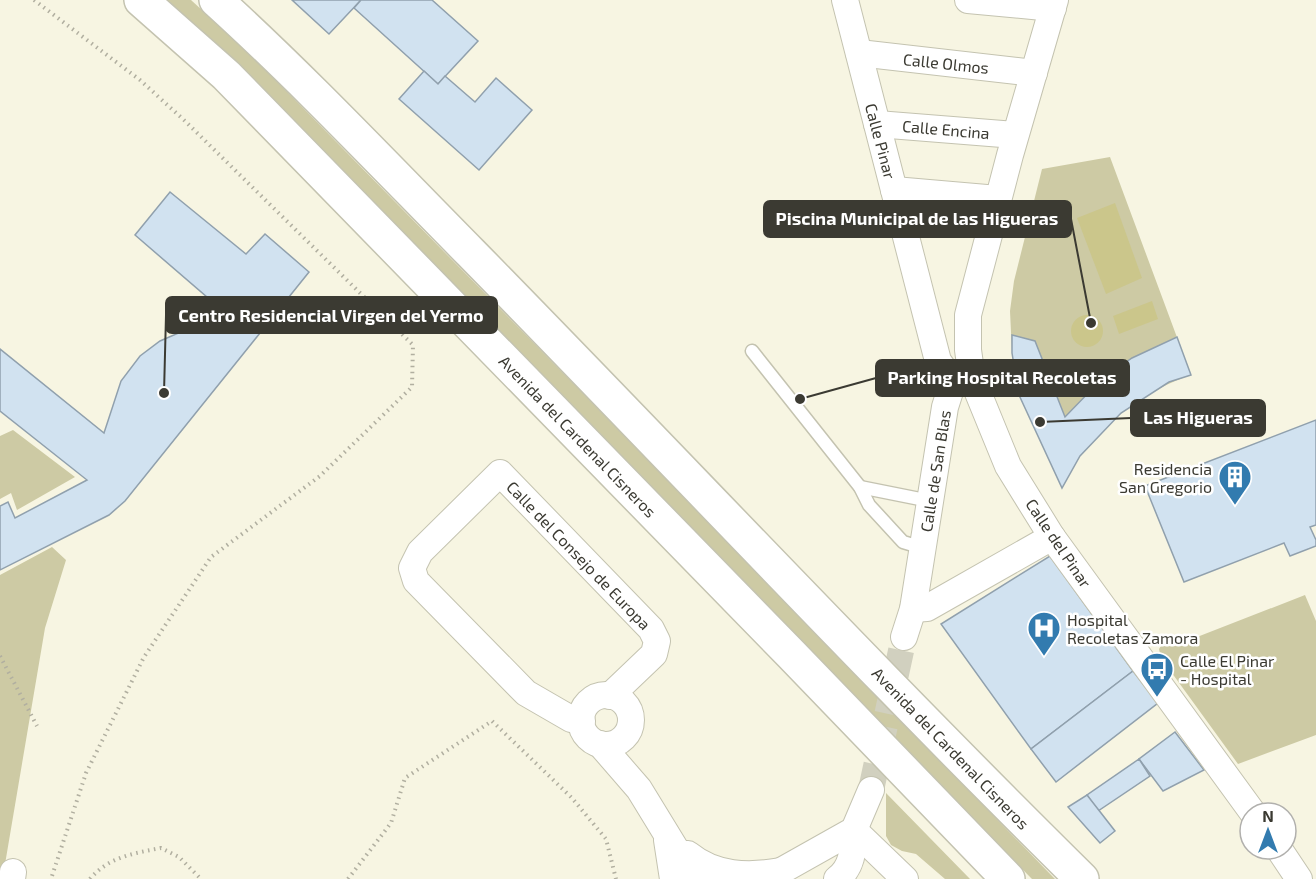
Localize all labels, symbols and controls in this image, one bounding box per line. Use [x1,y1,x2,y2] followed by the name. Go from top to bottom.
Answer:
[902,49,990,77] street label: Calle Olmos
[862,101,900,181] street label: Calle Pinar
[901,116,991,142] street label: Calle Encina
[764,201,1071,237] callout: Piscina Municipal de las Higueras
[776,207,1058,229] text: Piscina Municipal de las Higueras
[166,297,497,333] callout: Centro Residencial Virgen del Yermo
[178,304,484,326] text: Centro Residencial Virgen del Yermo
[496,351,660,521] street label: Avenida del Cardenal Cisneros
[876,360,1129,396] callout: Parking Hospital Recoletas
[887,366,1117,388] text: Parking Hospital Recoletas
[1131,400,1265,436] callout: Las Higueras
[1143,406,1253,428] text: Las Higueras
[916,409,954,533] street label: Calle de San Blas
[1119,459,1212,496] place label: Residencia San Gregorio
[1217,459,1253,506] building icon: Residencia San Gregorio
[502,477,655,634] street label: Calle del Consejo de Europa
[1022,495,1096,592] street label: Calle del Pinar
[1026,610,1062,657] hospital icon: Hospital Recoletas Zamora
[1067,610,1198,647] place label: Hospital Recoletas Zamora
[1139,651,1175,698] bus stop icon: Calle El Pinar - Hospital
[1180,651,1275,688] place label: Calle El Pinar - Hospital
[869,663,1033,833] street label: Avenida del Cardenal Cisneros
[1238,801,1298,861] north arrow
[1262,806,1274,825] text: N

